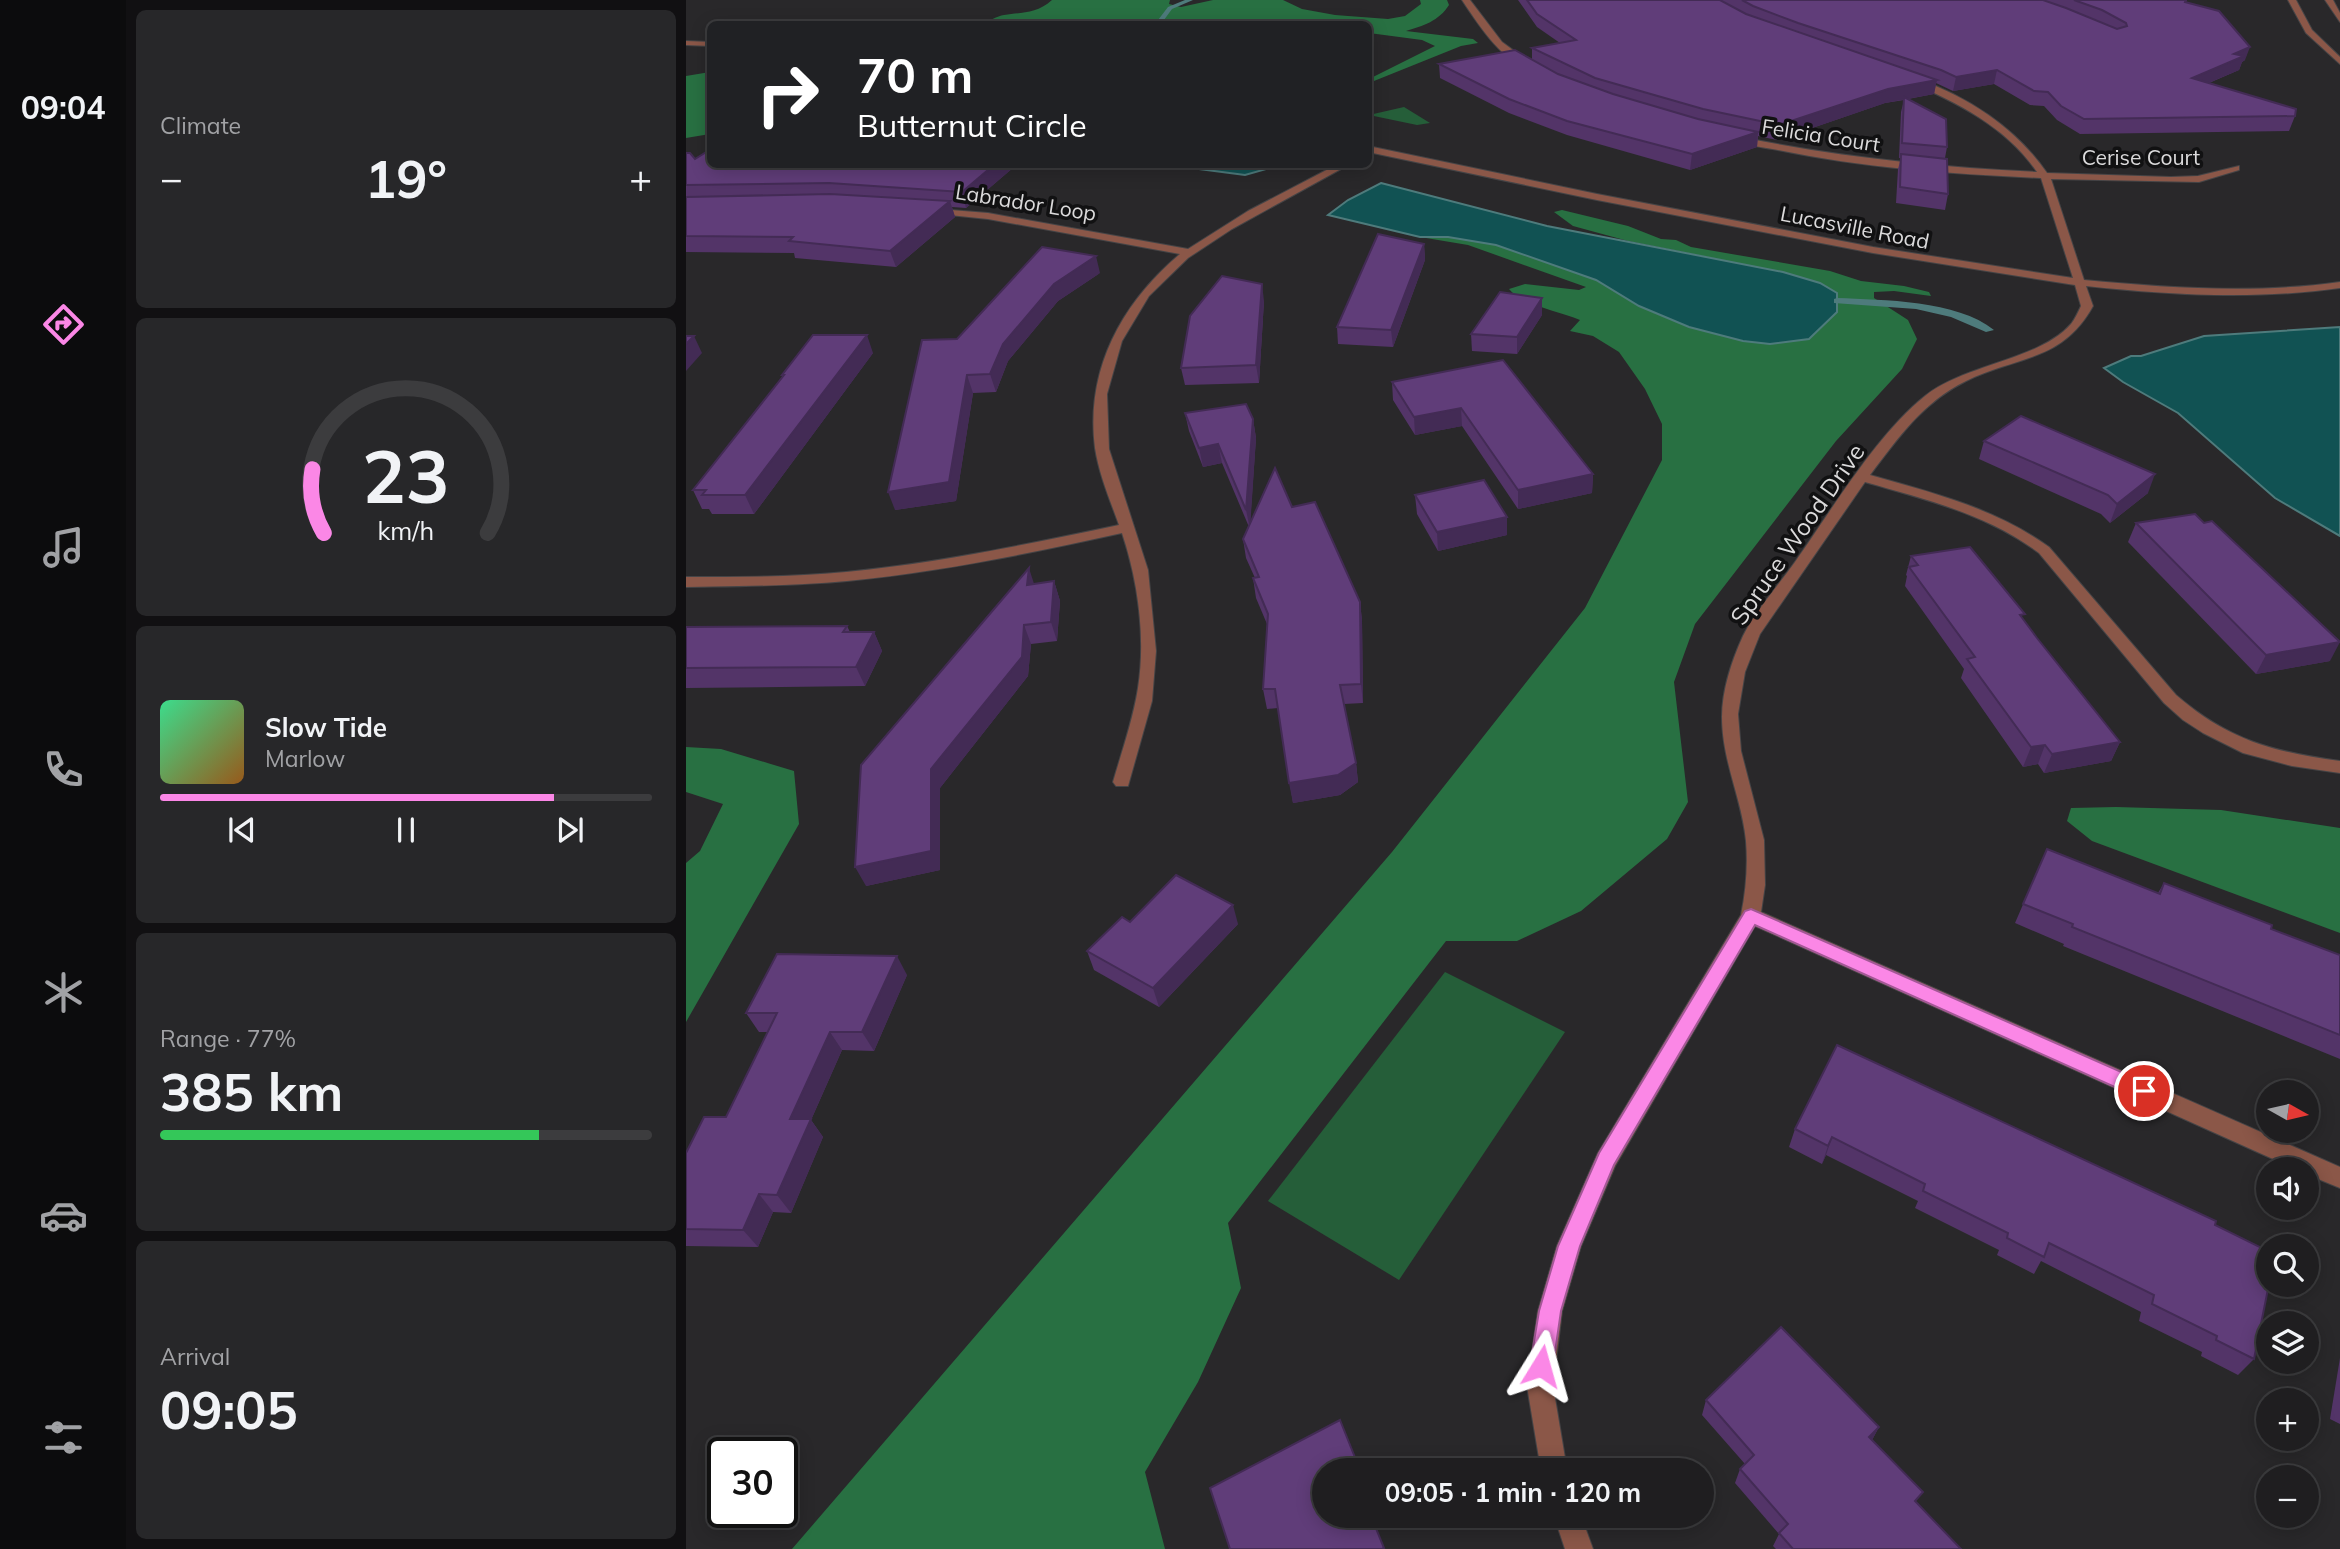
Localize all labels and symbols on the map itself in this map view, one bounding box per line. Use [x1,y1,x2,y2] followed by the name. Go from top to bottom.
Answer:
[1760,113,1882,157] street label: Felicia Court
[2082,144,2200,170] street label: Cerise Court
[954,178,1098,226] street label: Labrador Loop
[1778,200,1932,254] street label: Lucasville Road
[1723,438,1871,630] street label: Spruce Wood Drive
[2114,1061,2174,1121] pin
[2256,1080,2319,1143] north arrow
[1504,1329,1578,1403] position arrow
[707,1437,798,1528] speed limit sign: 30

